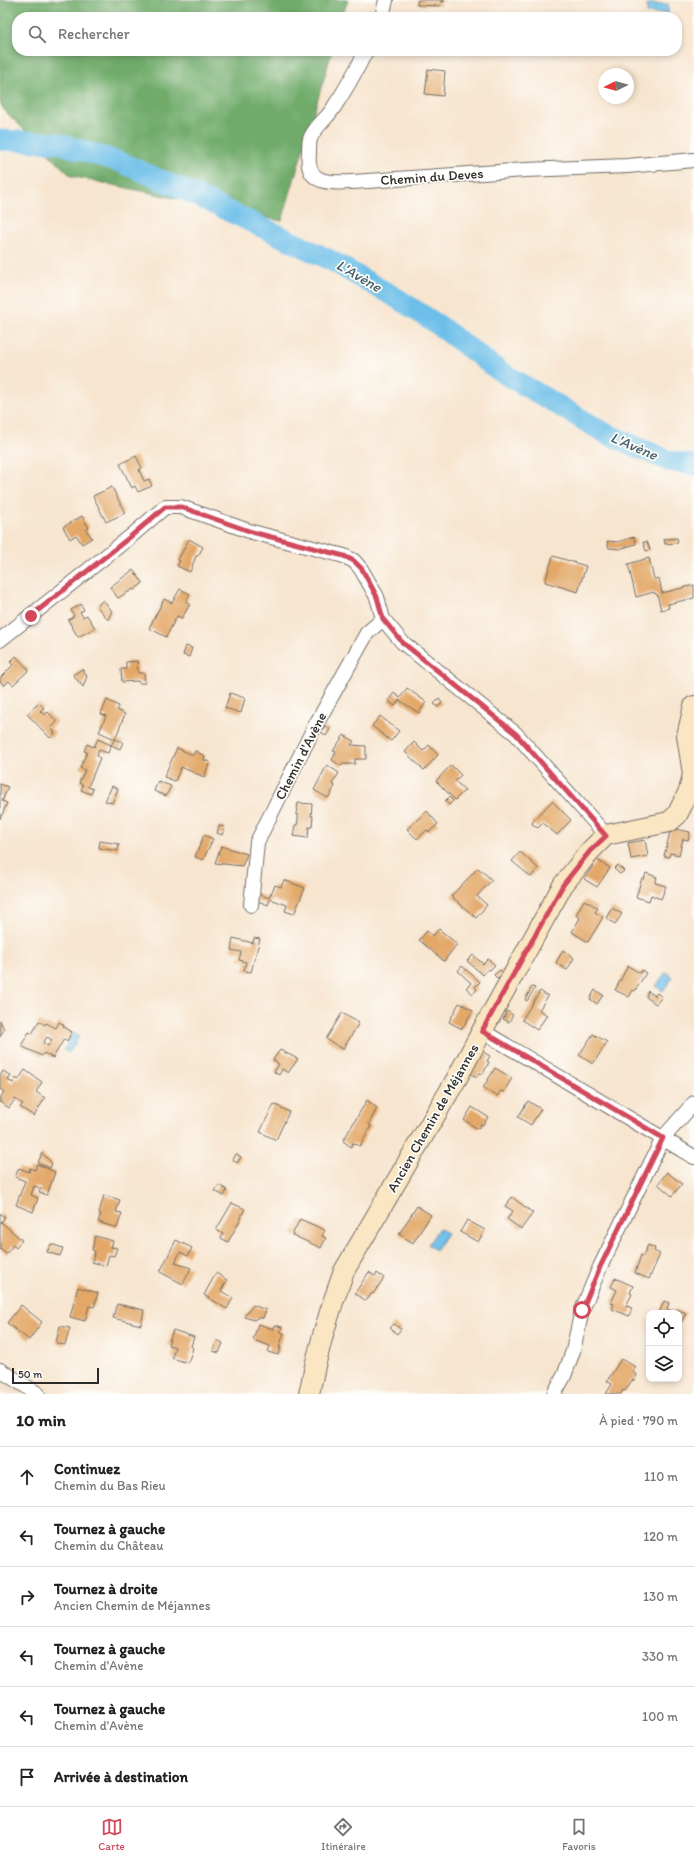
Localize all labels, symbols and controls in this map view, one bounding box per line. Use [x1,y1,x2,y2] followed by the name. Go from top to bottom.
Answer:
[12,12,682,56] search box
[26,23,48,45] icon: search
[58,25,130,43] text: Rechercher
[598,68,634,104] north arrow
[380,165,484,189] street label: Chemin du Deves
[333,256,385,296] water label: L'Avène
[608,428,661,464] water label: L'Avène
[22,607,40,625] route end
[272,709,331,803] street label: Chemin d'Avène
[384,1041,482,1195] street label: Ancien Chemin de Méjannes
[573,1301,591,1319] route start
[646,1310,682,1382] map controls
[646,1310,682,1346] button: locate
[646,1346,682,1382] button: layers
[12,1366,99,1385] scale bar
[18,1368,42,1381] text: 50 m
[16,1410,66,1430] text: 10 min
[599,1413,678,1428] text: À pied · 790 m
[54,1460,120,1478] text: Continuez
[16,1466,38,1488] icon: ahead
[644,1469,678,1484] text: 110 m
[54,1478,166,1493] text: Chemin du Bas Rieu
[54,1520,165,1538] text: Tournez à gauche
[16,1526,38,1548] icon: left
[643,1529,678,1544] text: 120 m
[54,1538,163,1553] text: Chemin du Château
[54,1580,158,1598] text: Tournez à droite
[16,1586,38,1608] icon: right
[643,1589,678,1604] text: 130 m
[54,1598,210,1613] text: Ancien Chemin de Méjannes
[54,1640,165,1658] text: Tournez à gauche
[16,1646,38,1668] icon: left
[642,1649,678,1664] text: 330 m
[54,1658,143,1673] text: Chemin d'Avène
[54,1700,165,1718] text: Tournez à gauche
[16,1706,38,1728] icon: left
[642,1709,678,1724] text: 100 m
[54,1718,143,1733] text: Chemin d'Avène
[16,1766,38,1788] icon: arrive
[54,1768,188,1786] text: Arrivée à destination
[98,1816,125,1853] tab: Carte
[321,1816,366,1853] tab: Itinéraire
[562,1816,596,1853] tab: Favoris

